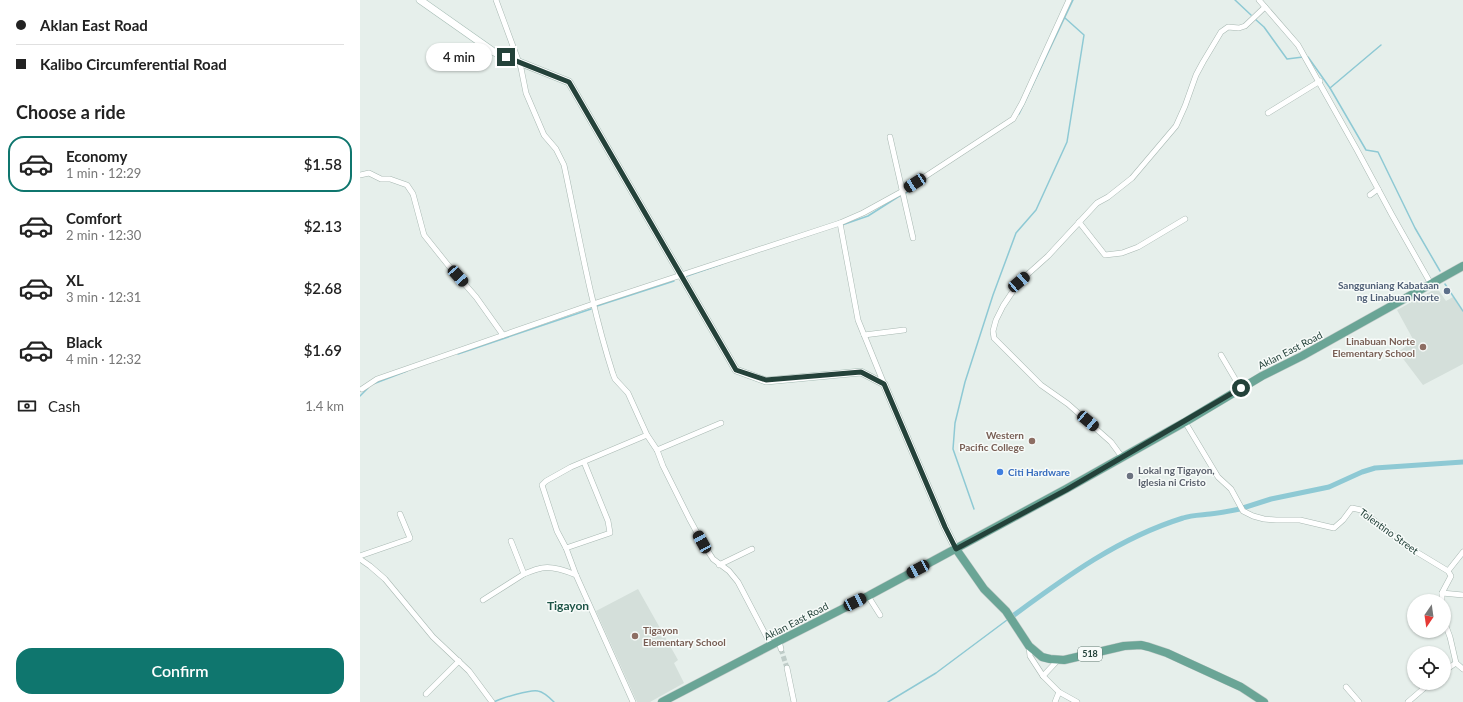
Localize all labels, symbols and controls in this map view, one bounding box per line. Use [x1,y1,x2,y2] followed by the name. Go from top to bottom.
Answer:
[40,16,148,34] text: Aklan East Road
[426,43,492,71] callout: 4 min
[497,48,515,66] route end
[443,49,475,65] text: 4 min
[40,55,227,73] text: Kalibo Circumferential Road
[16,101,125,123] text: Choose a ride
[18,146,54,182] icon: car
[66,147,127,165] text: Economy
[304,155,342,173] text: $1.58
[66,165,141,181] text: 1 min · 12:29
[902,171,928,195] car
[18,208,54,244] icon: car
[66,209,122,227] text: Comfort
[304,217,342,235] text: $2.13
[66,227,141,243] text: 2 min · 12:30
[446,263,470,289] car
[18,270,54,306] icon: car
[1006,270,1032,294] car
[66,271,84,289] text: XL
[304,279,342,297] text: $2.68
[1338,279,1440,303] place label: Sangguniang Kabataan ng Linabuan Norte
[1442,286,1452,296] marker: Sangguniang Kabataan ng Linabuan Norte
[66,289,141,305] text: 3 min · 12:31
[1256,329,1324,371] street label: Aklan East Road
[18,332,54,368] icon: car
[66,333,102,351] text: Black
[1332,335,1416,359] place label: Linabuan Norte Elementary School
[304,341,342,359] text: $1.69
[1418,342,1428,352] marker: Linabuan Norte Elementary School
[66,351,141,367] text: 4 min · 12:32
[1232,379,1250,397] route start
[16,395,38,417] icon: cash
[48,397,80,415] text: Cash
[305,398,344,414] text: 1.4 km
[1075,409,1101,433] car
[959,429,1025,453] place label: Western Pacific College
[1027,436,1037,446] marker: Western Pacific College
[1138,464,1215,488] place label: Lokal ng Tigayon, Iglesia ni Cristo
[1008,466,1071,478] place label: Citi Hardware
[995,467,1005,477] marker: Citi Hardware
[1125,471,1135,481] marker: Lokal ng Tigayon, Iglesia ni Cristo
[1357,506,1421,557] street label: Tolentino Street
[691,529,713,555] car
[905,558,931,580] car
[842,591,868,613] car
[1407,594,1451,638] north arrow
[1407,594,1451,690] map controls
[547,598,589,613] district label: Tigayon
[762,600,830,642] street label: Aklan East Road
[643,624,726,648] place label: Tigayon Elementary School
[630,631,640,641] marker: Tigayon Elementary School
[1407,646,1451,690] button: locate
[1078,647,1102,661] road number: 518
[16,648,344,694] button: Confirm

